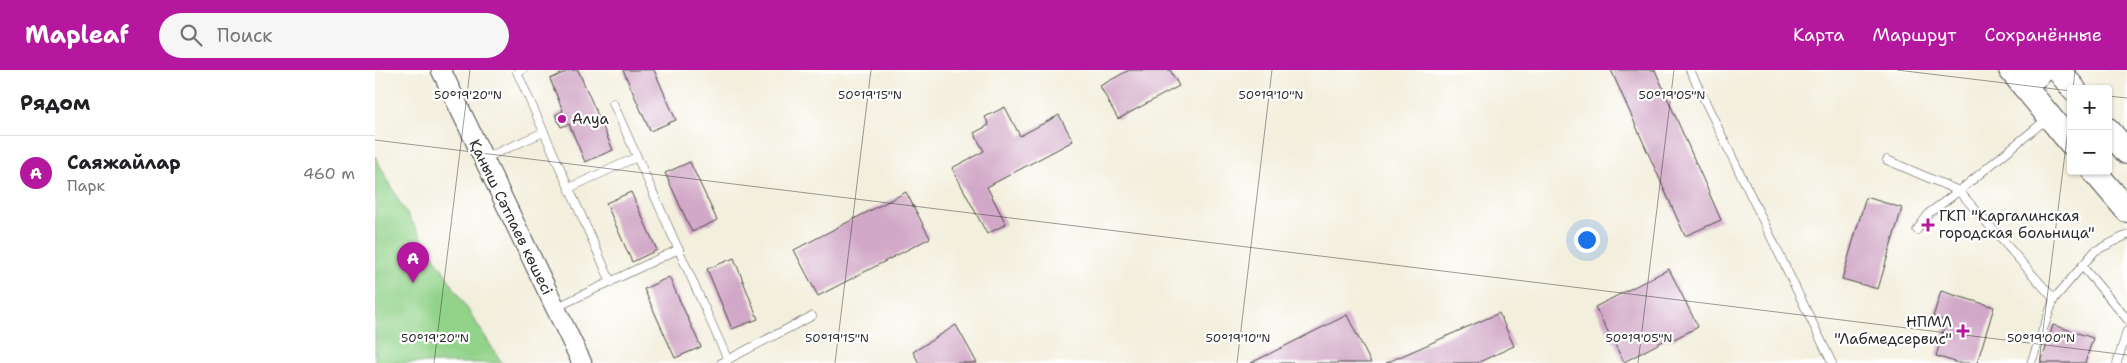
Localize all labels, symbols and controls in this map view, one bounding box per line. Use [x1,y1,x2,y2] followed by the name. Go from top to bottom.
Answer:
[159,13,509,58] search box
[25,19,129,51] text: Mapleaf
[177,21,205,49] icon: search
[217,23,272,48] text: Поиск
[1793,23,1844,47] text: Карта
[1872,23,1956,47] text: Маршрут
[1984,23,2102,47] text: Сохранённые
[2067,85,2112,175] map controls
[2067,85,2112,130] button: +
[434,87,502,103] text: 50°19'20"N
[838,87,902,103] text: 50°19'15"N
[1239,87,1303,103] text: 50°19'10"N
[1639,87,1705,103] text: 50°19'05"N
[20,89,90,117] text: Рядом
[572,109,609,129] place label: Алуа
[556,113,568,125] marker: Алуа
[2067,130,2112,175] button: −
[465,136,557,298] street label: Қаныш Сәтпаев көшесі
[67,150,181,175] text: Саяжайлар
[30,163,42,184] text: A
[303,163,355,184] text: 460 m
[67,175,105,196] text: Парк
[1939,206,2095,243] place label: ГКП "Каргалинская городская больница"
[1921,218,1935,232] marker: ГКП "Каргалинская городская больница"
[1574,227,1600,253] your location
[397,242,429,283] pin: A
[1834,312,1952,349] place label: НПМЛ "Лабмедсервис"
[1956,324,1970,338] marker: НПМЛ "Лабмедсервис"
[401,330,469,346] text: 50°19'20"N
[805,330,869,346] text: 50°19'15"N
[1206,330,1270,346] text: 50°19'10"N
[1606,330,1672,346] text: 50°19'05"N
[2007,330,2075,346] text: 50°19'00"N

